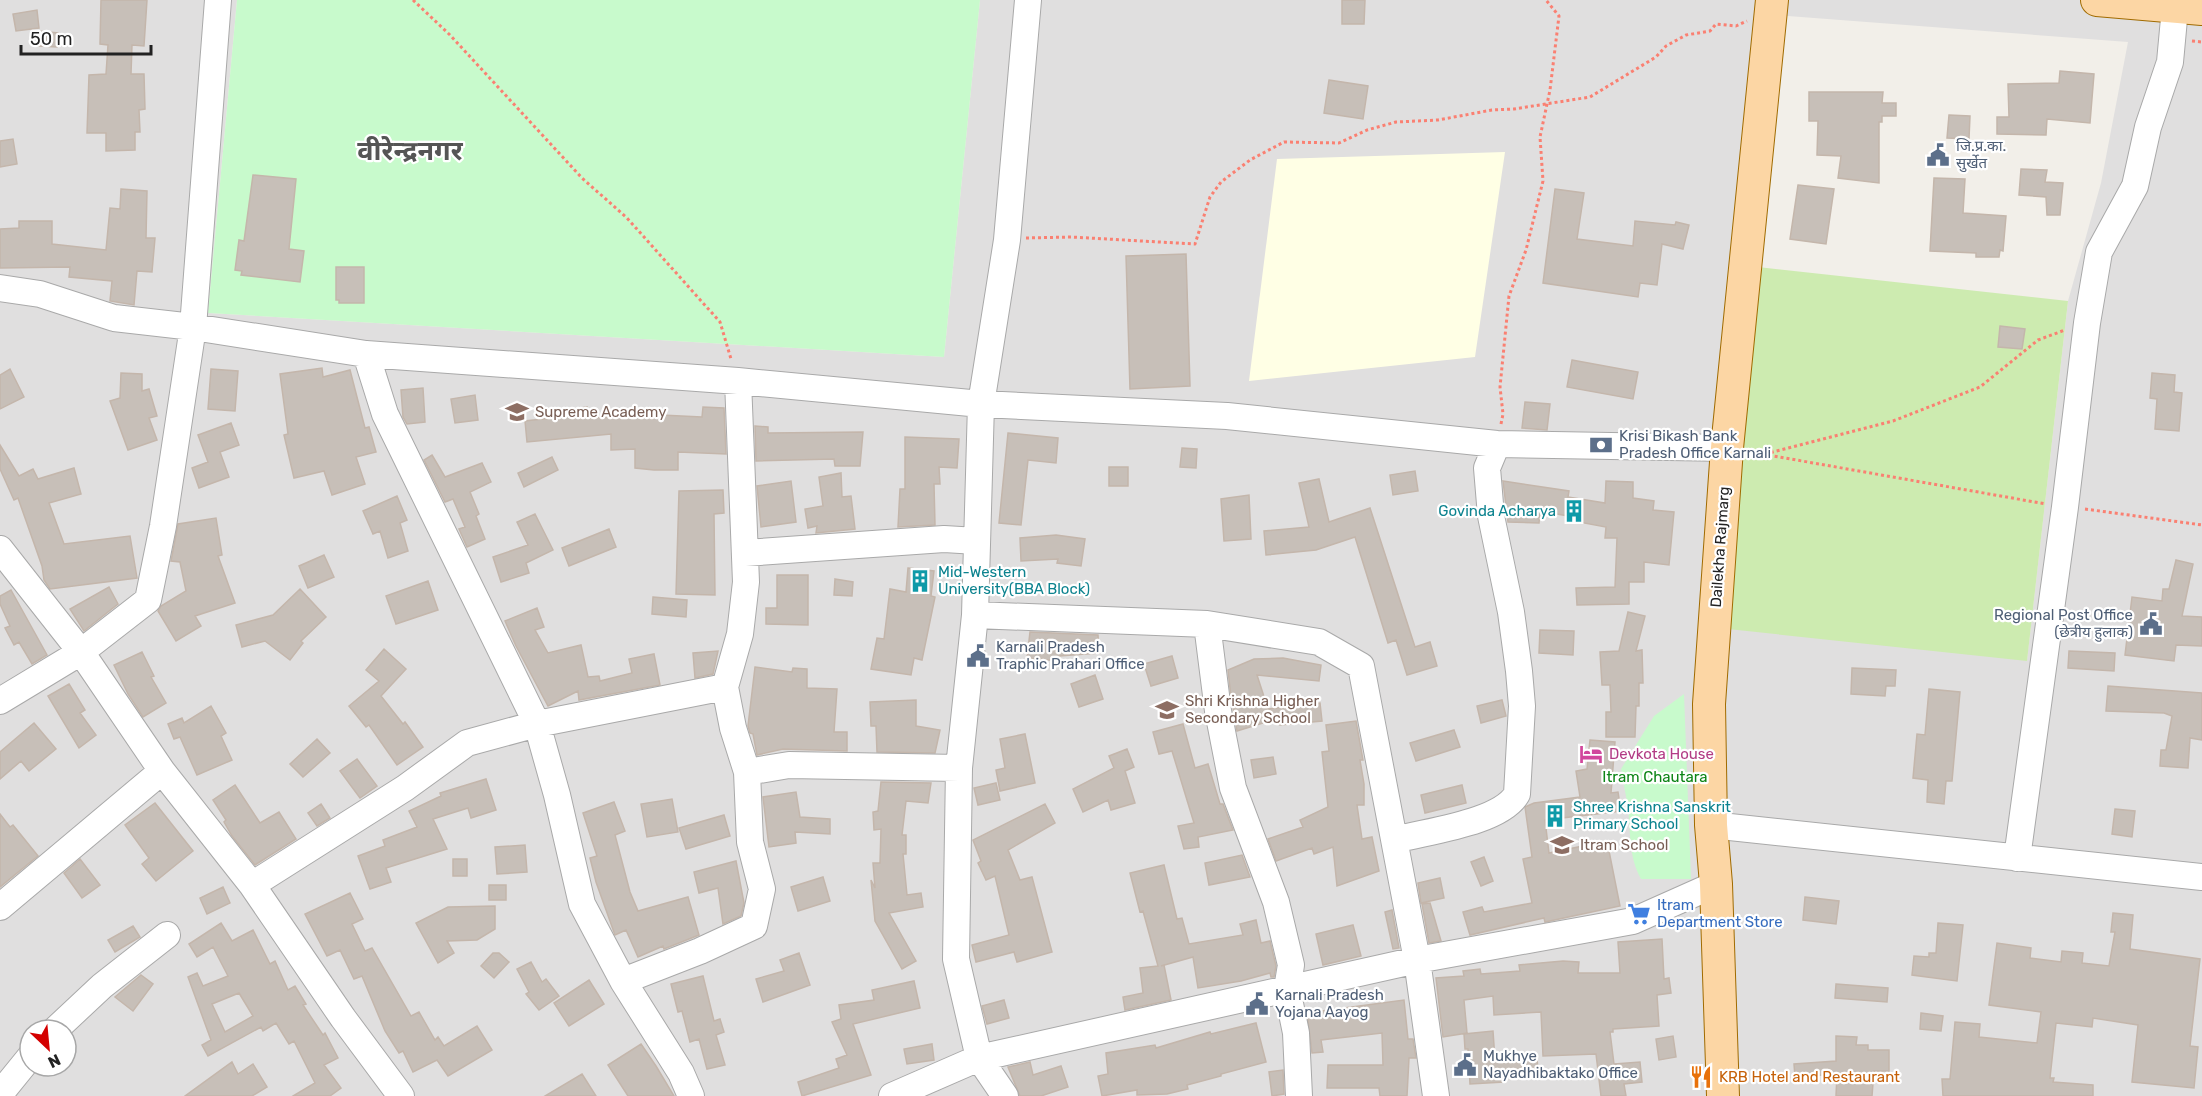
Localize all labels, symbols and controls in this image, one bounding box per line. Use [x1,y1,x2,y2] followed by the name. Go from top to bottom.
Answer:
[21,18,152,56] scale bar
[30,28,73,50] text: 50 m
[357,135,464,167] district label: वीरेन्द्रनगर
[1956,137,2006,173] place label: जि.प्र.का. सुर्खेत
[1925,142,1951,168] public building icon: जि.प्र.का. सुर्खेत
[504,399,530,425] school or university icon: Supreme Academy
[535,403,666,421] place label: Supreme Academy
[1619,427,1771,462] place label: Krisi Bikash Bank Pradesh Office Karnali
[1588,432,1614,458] bank icon: Krisi Bikash Bank Pradesh Office Karnali
[1707,486,1733,608] street label: Dailekha Rajmarg
[1561,498,1587,524] building icon: Govinda Acharya
[1438,502,1556,520] place label: Govinda Acharya
[938,563,1090,598] place label: Mid-Western University(BBA Block)
[907,568,933,594] building icon: Mid-Western University(BBA Block)
[1994,606,2133,642] place label: Regional Post Office (छेत्रीय हुलाक)
[2138,611,2164,637] public building icon: Regional Post Office (छेत्रीय हुलाक)
[996,638,1145,673] place label: Karnali Pradesh Traphic Prahari Office
[965,643,991,669] public building icon: Karnali Pradesh Traphic Prahari Office
[1185,692,1319,727] place label: Shri Krishna Higher Secondary School
[1154,697,1180,723] school or university icon: Shri Krishna Higher Secondary School
[1578,741,1604,767] hotel icon: Devkota House
[1609,745,1714,763] place label: Devkota House
[1602,768,1708,786] park label: Itram Chautara
[1573,798,1731,833] place label: Shree Krishna Sanskrit Primary School
[1542,803,1568,829] building icon: Shree Krishna Sanskrit Primary School
[1549,832,1575,858] school or university icon: Itram School
[1580,836,1668,854] place label: Itram School
[1657,896,1783,931] place label: Itram Department Store
[1626,901,1652,927] supermarket icon: Itram Department Store
[1275,986,1384,1021] place label: Karnali Pradesh Yojana Aayog
[1244,991,1270,1017] public building icon: Karnali Pradesh Yojana Aayog
[18,1018,78,1078] north arrow
[1483,1047,1638,1082] place label: Mukhye Nayadhibaktako Office
[45,1050,64,1072] text: N
[1452,1052,1478,1078] public building icon: Mukhye Nayadhibaktako Office
[1688,1064,1714,1090] restaurant icon: KRB Hotel and Restaurant
[1719,1068,1900,1086] place label: KRB Hotel and Restaurant

